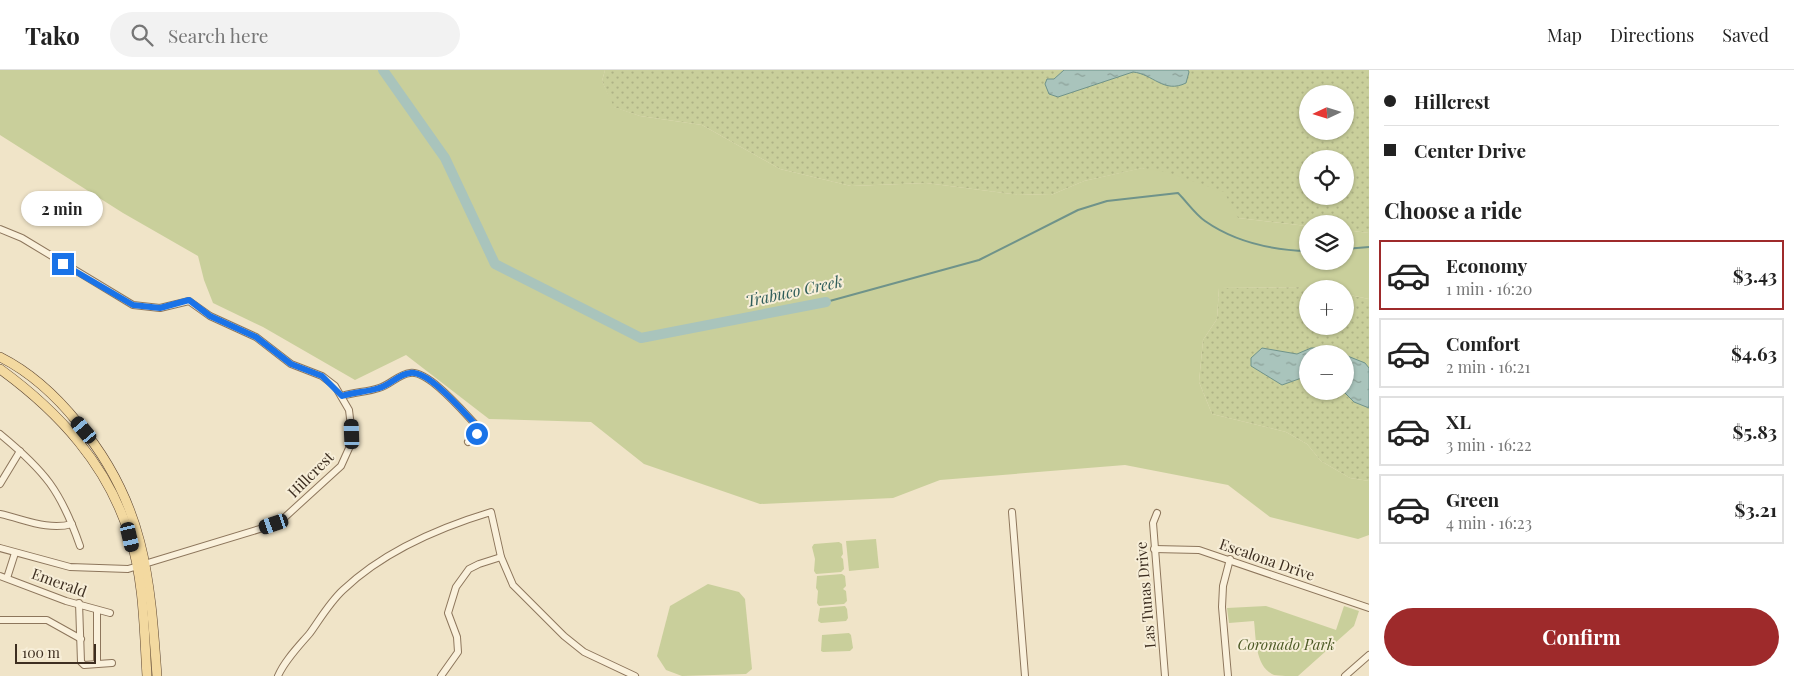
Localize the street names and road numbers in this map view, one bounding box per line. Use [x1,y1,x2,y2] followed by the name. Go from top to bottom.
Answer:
[283,446,338,502] street label: Hillcrest
[1217,533,1318,585] street label: Escalona Drive
[1130,541,1160,649] street label: Las Tunas Drive
[29,563,90,601] street label: Emerald

